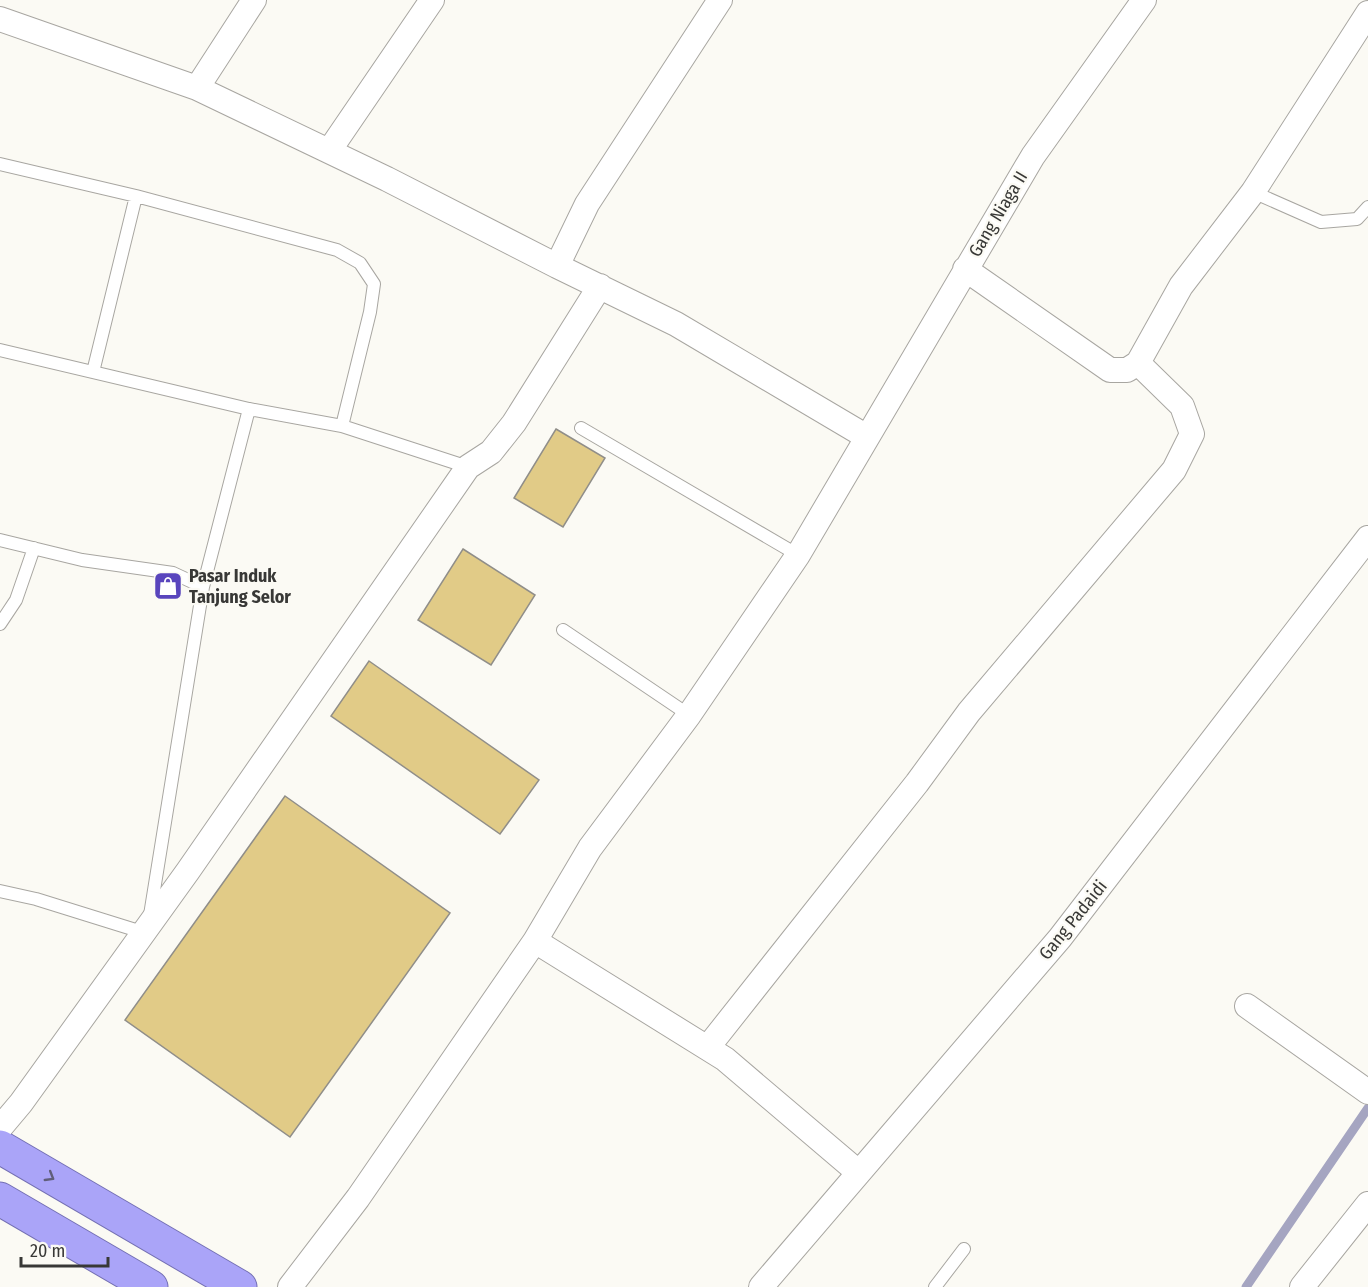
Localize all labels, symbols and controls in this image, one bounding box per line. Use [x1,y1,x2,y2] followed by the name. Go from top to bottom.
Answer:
[964,167,1032,261] street label: Gang Niaga II
[189,565,291,608] place label: Pasar Induk Tanjung Selor
[152,570,184,602] shop icon: Pasar Induk Tanjung Selor
[1034,876,1112,964] street label: Gang Padaidi
[44,1169,54,1181] one-way arrow
[21,1230,108,1268] scale bar
[30,1240,65,1262] text: 20 m

